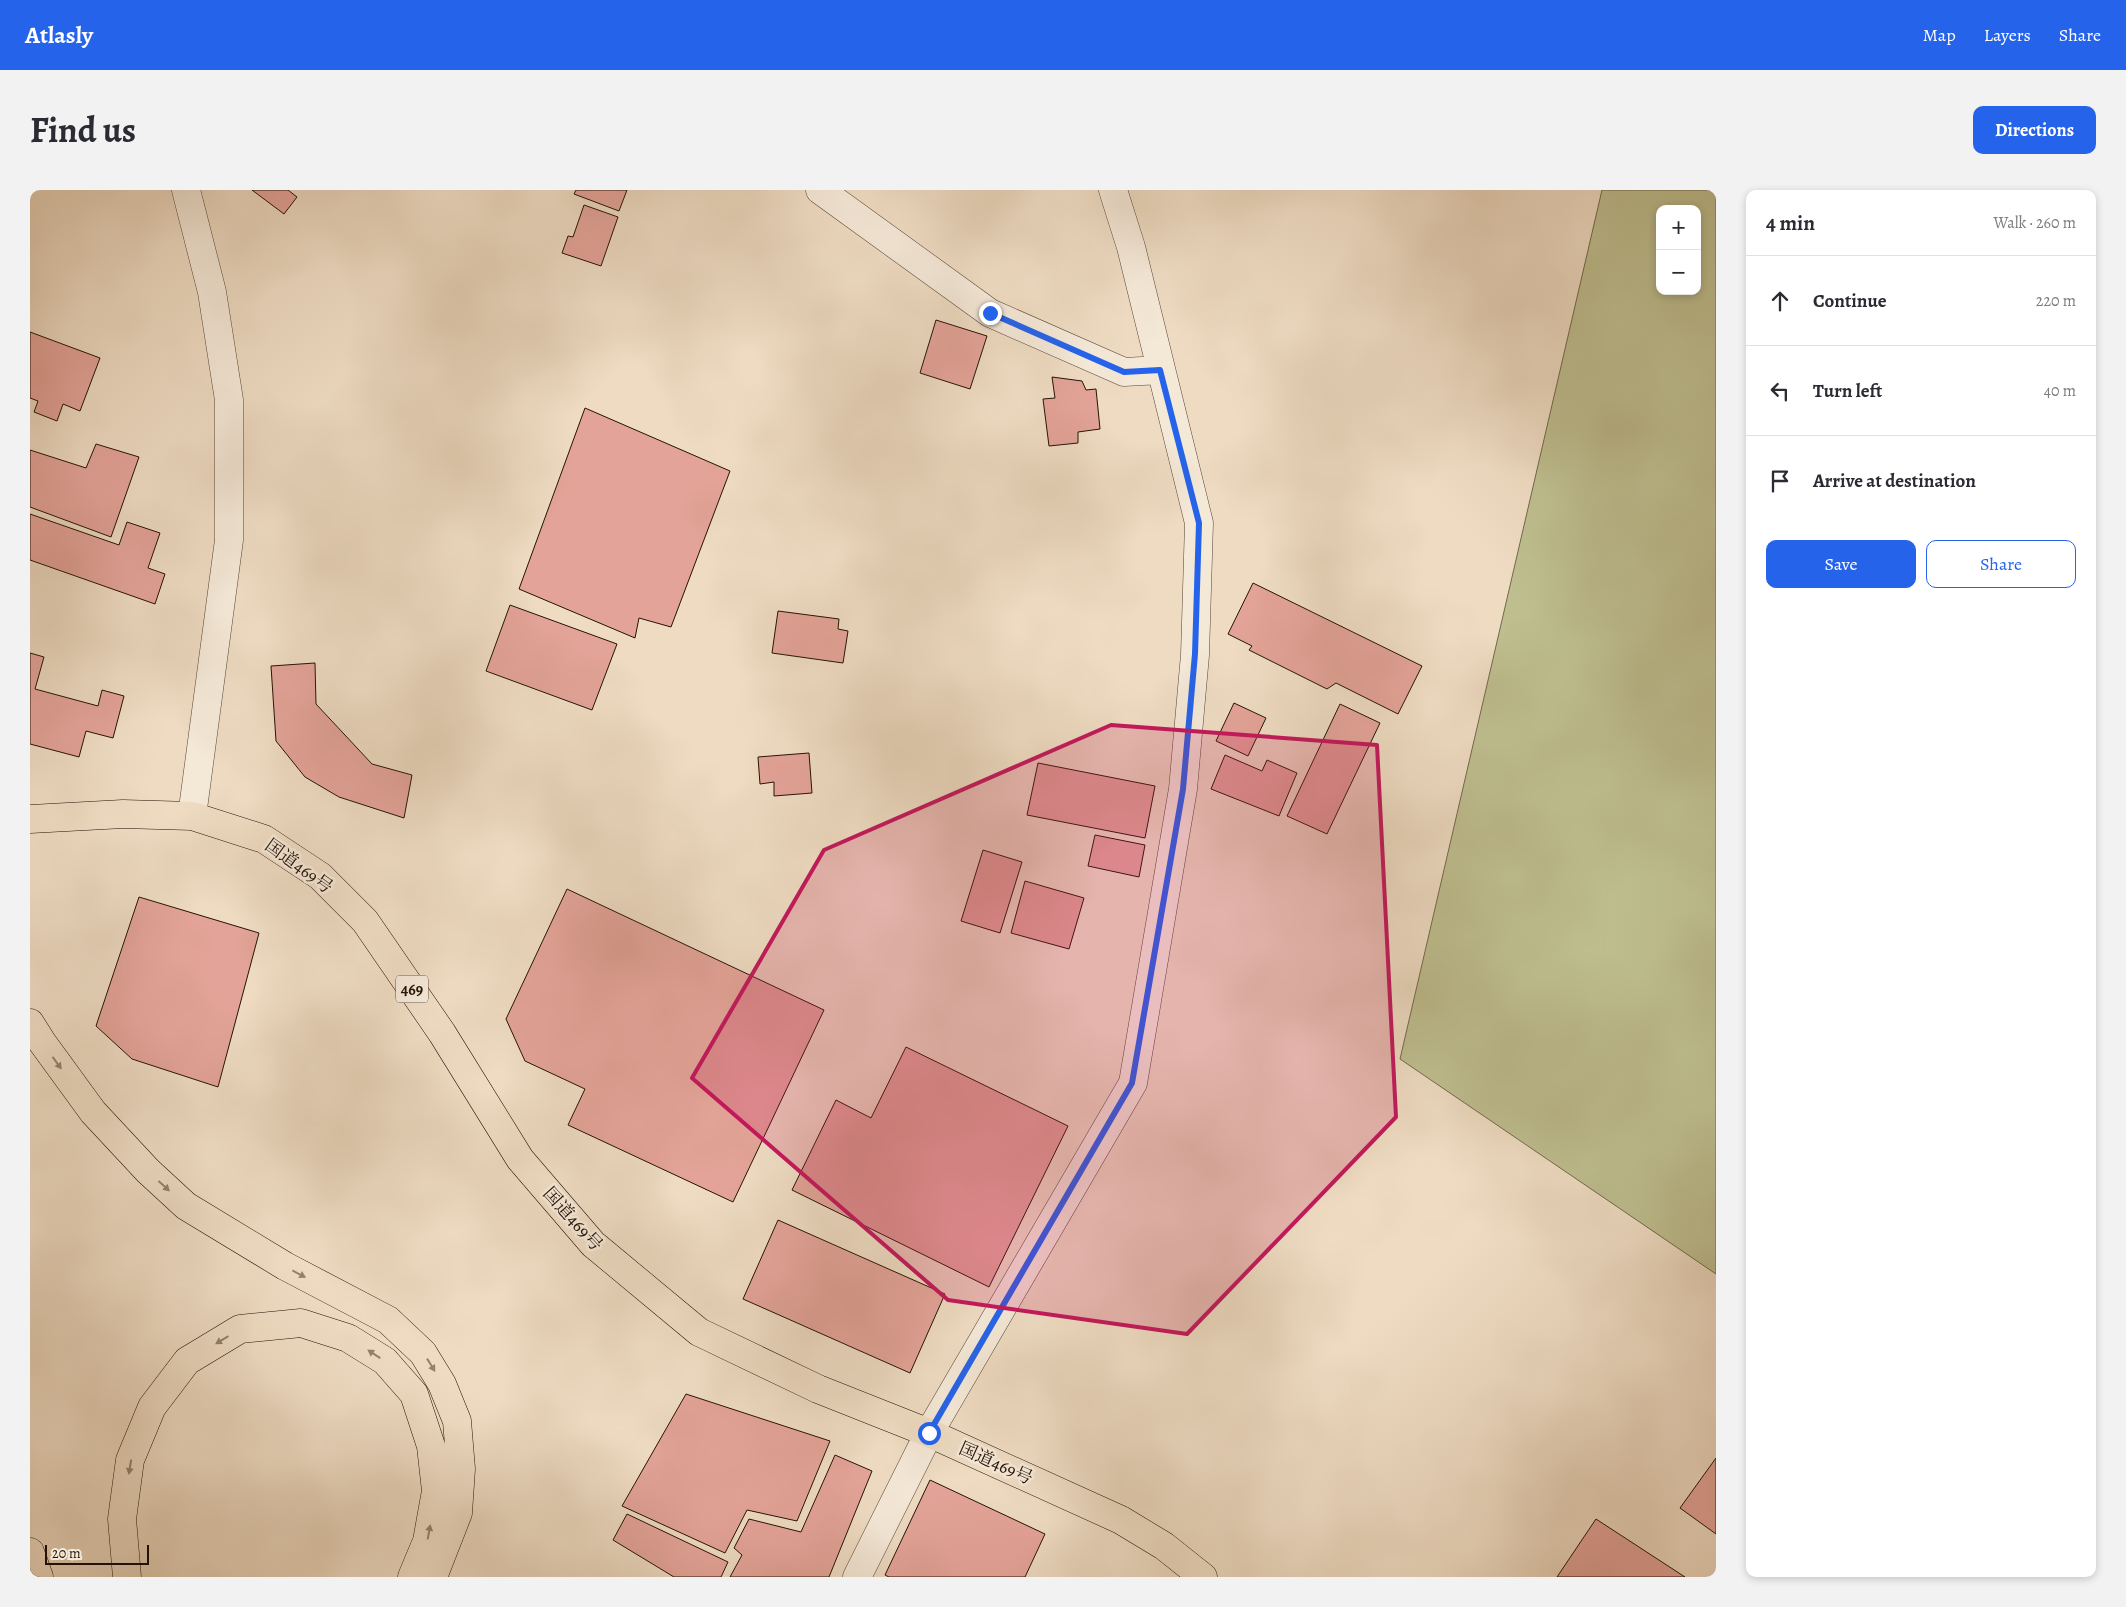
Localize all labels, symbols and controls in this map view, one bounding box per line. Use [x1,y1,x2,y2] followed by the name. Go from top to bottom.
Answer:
[25,19,93,51] text: Atlasly
[1923,23,1956,47] text: Map
[1984,23,2031,47] text: Layers
[2059,23,2101,47] text: Share
[30,106,136,154] text: Find us
[1973,106,2096,154] button: Directions
[1656,205,1701,295] map controls
[1656,205,1701,250] button: +
[1766,209,1815,237] text: 4 min
[1994,212,2076,234] text: Walk · 260 m
[1656,250,1701,295] button: −
[1766,287,1794,315] icon: ahead
[1813,288,1887,314] text: Continue
[2036,290,2076,312] text: 220 m
[979,302,1002,325] route end
[1766,377,1794,405] icon: left
[1813,378,1882,404] text: Turn left
[2044,380,2076,402] text: 40 m
[1766,467,1794,495] icon: arrive
[1813,468,1976,494] text: Arrive at destination
[1766,540,1916,588] button: Save
[1926,540,2076,588] button: Share
[260,833,338,899] street label: 国道469号
[396,976,428,1002] road number: 469
[52,1056,63,1069] one-way arrow
[157,1180,170,1191] one-way arrow
[538,1182,608,1256] street label: 国道469号
[292,1270,307,1278] one-way arrow
[216,1336,229,1345] one-way arrow
[368,1350,381,1359] one-way arrow
[426,1359,435,1372] one-way arrow
[918,1422,941,1445] route start
[955,1436,1037,1490] street label: 国道469号
[125,1459,133,1475] one-way arrow
[425,1524,433,1539] one-way arrow
[45,1542,149,1565] scale bar
[52,1544,81,1563] text: 20 m

